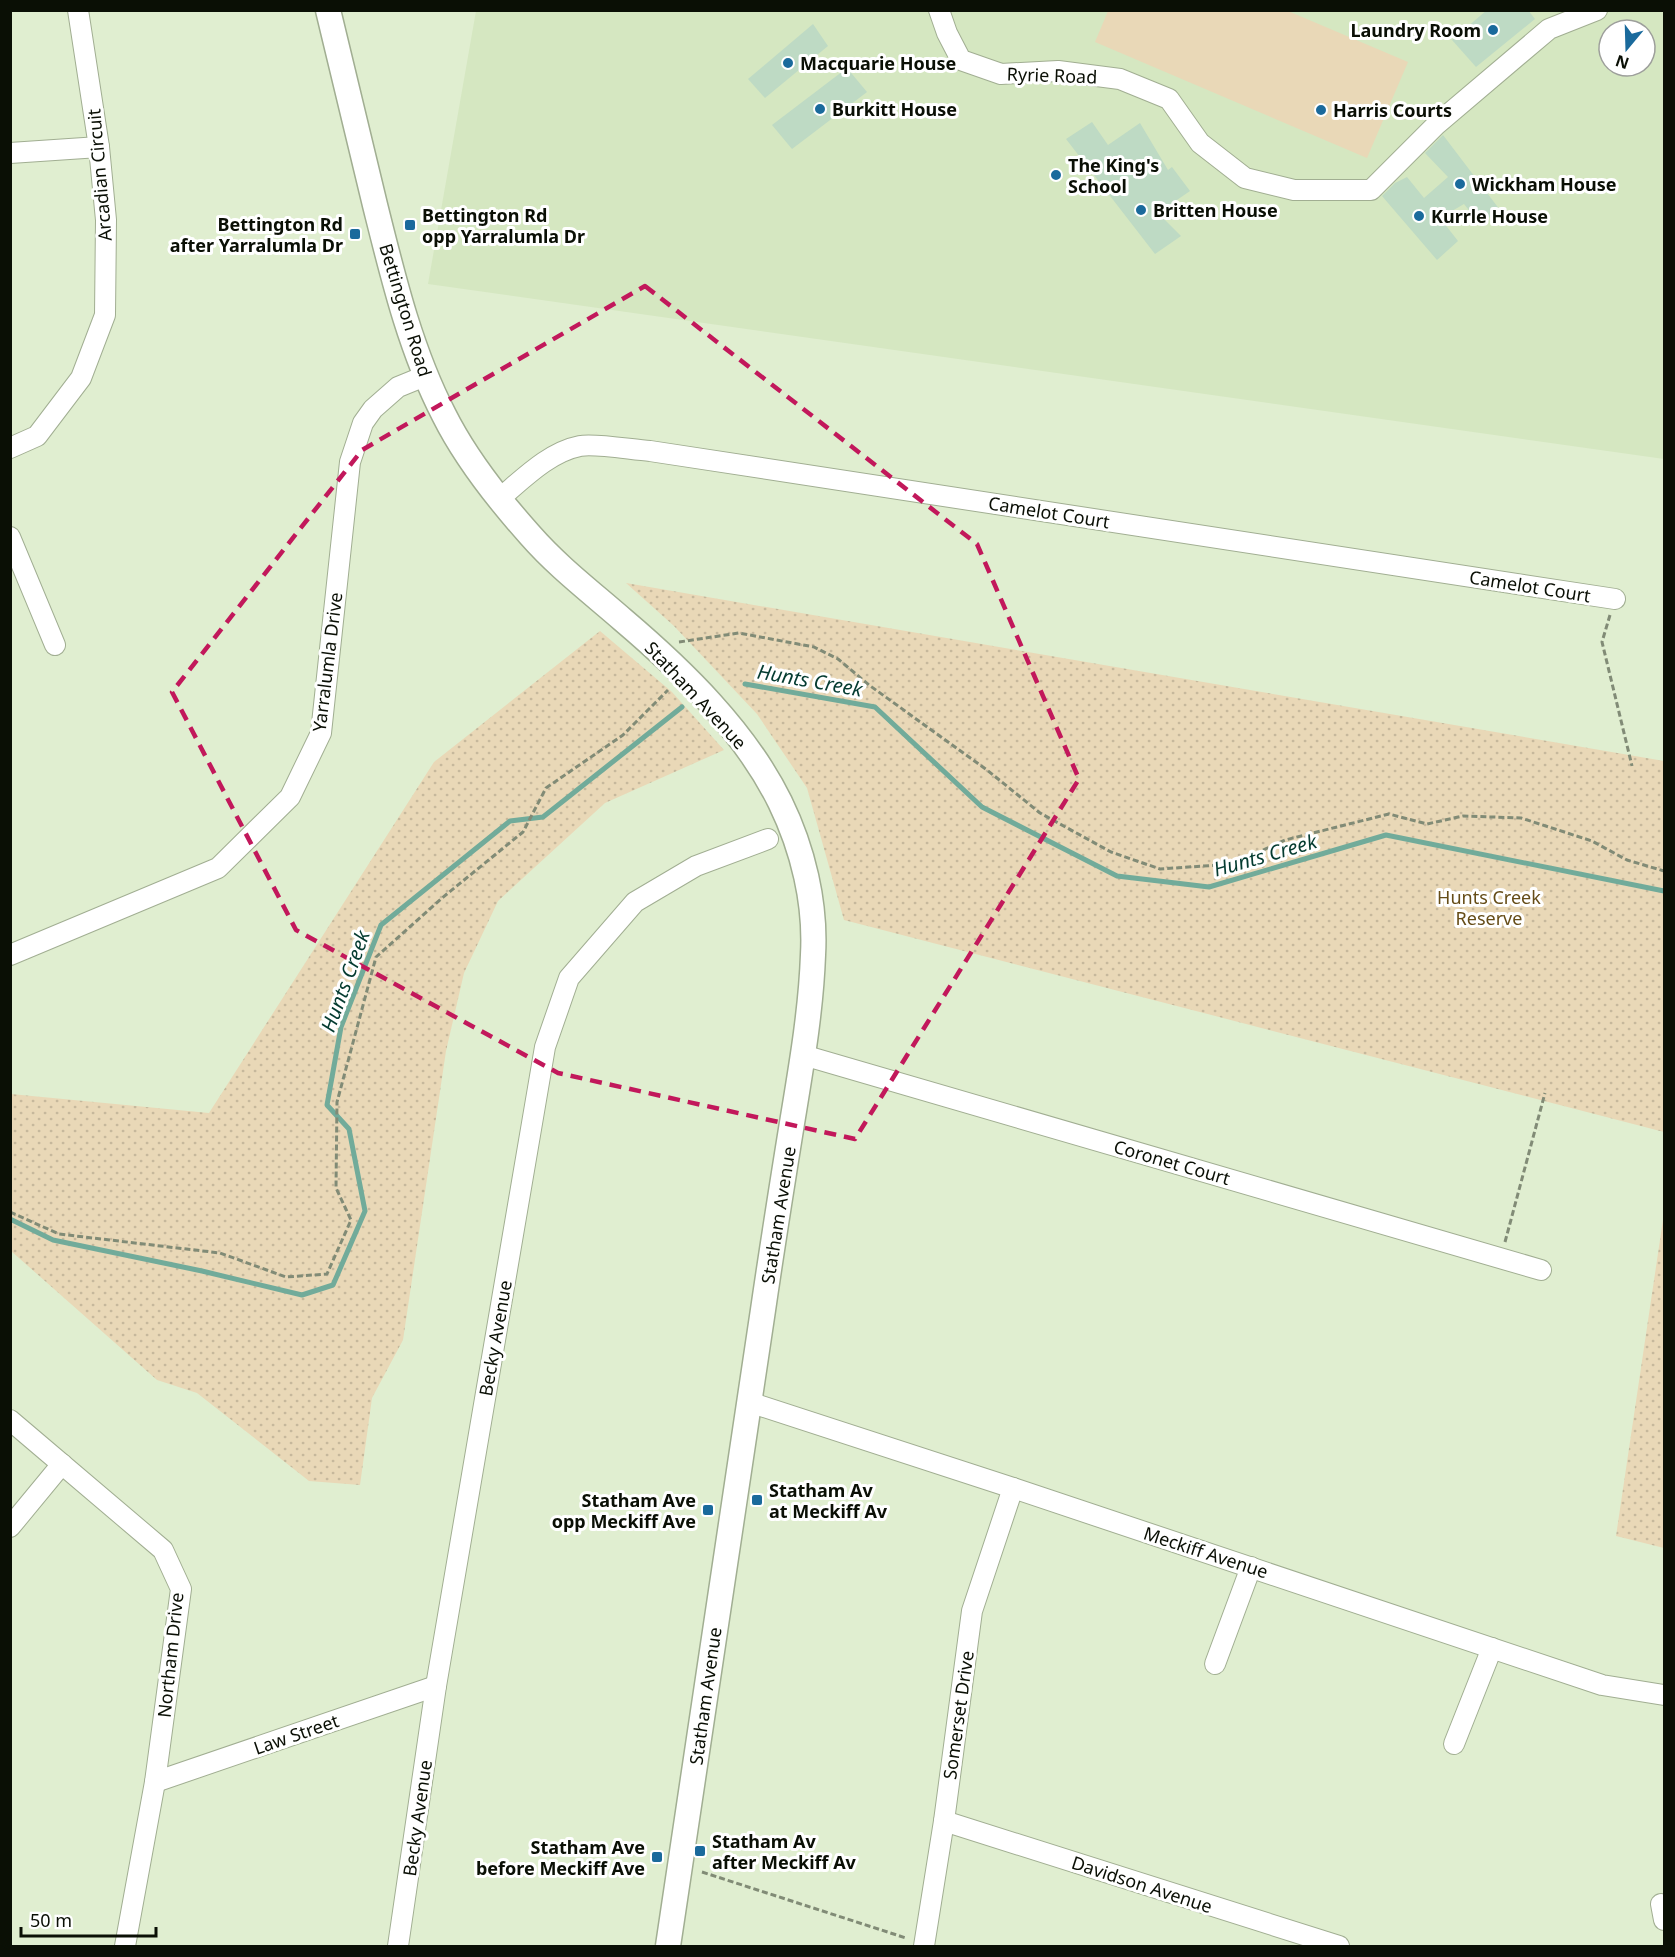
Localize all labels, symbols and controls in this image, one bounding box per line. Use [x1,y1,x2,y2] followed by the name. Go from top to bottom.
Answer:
[1351,18,1481,42] place label: Laundry Room
[1597,18,1657,78] north arrow
[1486,23,1500,37] marker: Laundry Room
[1612,50,1632,75] text: N
[800,51,956,75] place label: Macquarie House
[781,56,795,70] marker: Macquarie House
[1006,61,1098,89] street label: Ryrie Road
[832,97,957,121] place label: Burkitt House
[1333,98,1452,122] place label: Harris Courts
[813,102,827,116] marker: Burkitt House
[1314,103,1328,117] marker: Harris Courts
[81,107,117,242] street label: Arcadian Circuit
[1068,153,1159,198] place label: The King's School
[1049,168,1063,182] marker: The King's School
[1472,172,1616,196] place label: Wickham House
[1453,177,1467,191] marker: Wickham House
[1153,198,1278,222] place label: Britten House
[422,203,585,248] place label: Bettington Rd opp Yarralumla Dr
[1134,203,1148,217] marker: Britten House
[1431,204,1548,228] place label: Kurrle House
[1412,209,1426,223] marker: Kurrle House
[170,212,343,257] place label: Bettington Rd after Yarralumla Dr
[403,218,417,232] marker: Bettington Rd opp Yarralumla Dr
[348,227,362,241] marker: Bettington Rd after Yarralumla Dr
[374,240,438,380] street label: Bettington Road
[987,491,1112,534] street label: Camelot Court
[1468,565,1593,608] street label: Camelot Court
[307,591,347,733] street label: Yarralumla Drive
[640,636,752,754] street label: Statham Avenue
[755,657,866,703] water label: Hunts Creek
[1210,827,1321,883] water label: Hunts Creek
[1437,885,1541,930] park label: Hunts Creek Reserve
[314,925,376,1036] water label: Hunts Creek
[1111,1134,1233,1190] street label: Coronet Court
[755,1145,801,1285] street label: Statham Avenue
[473,1278,517,1398] street label: Becky Avenue
[769,1478,888,1523] place label: Statham Av at Meckiff Av
[552,1488,696,1533] place label: Statham Ave opp Meckiff Ave
[750,1493,764,1507] marker: Statham Av at Meckiff Av
[701,1503,715,1517] marker: Statham Ave opp Meckiff Ave
[1141,1521,1271,1583] street label: Meckiff Avenue
[151,1591,189,1719] street label: Northam Drive
[683,1626,727,1766] street label: Statham Avenue
[937,1649,979,1781] street label: Somerset Drive
[250,1708,342,1760] street label: Law Street
[397,1758,437,1878] street label: Becky Avenue
[712,1829,857,1874] place label: Statham Av after Meckiff Av
[476,1835,645,1880] place label: Statham Ave before Meckiff Ave
[693,1844,707,1858] marker: Statham Av after Meckiff Av
[650,1850,664,1864] marker: Statham Ave before Meckiff Ave
[1069,1850,1215,1918] street label: Davidson Avenue
[21,1900,156,1938] scale bar
[30,1908,72,1932] text: 50 m

